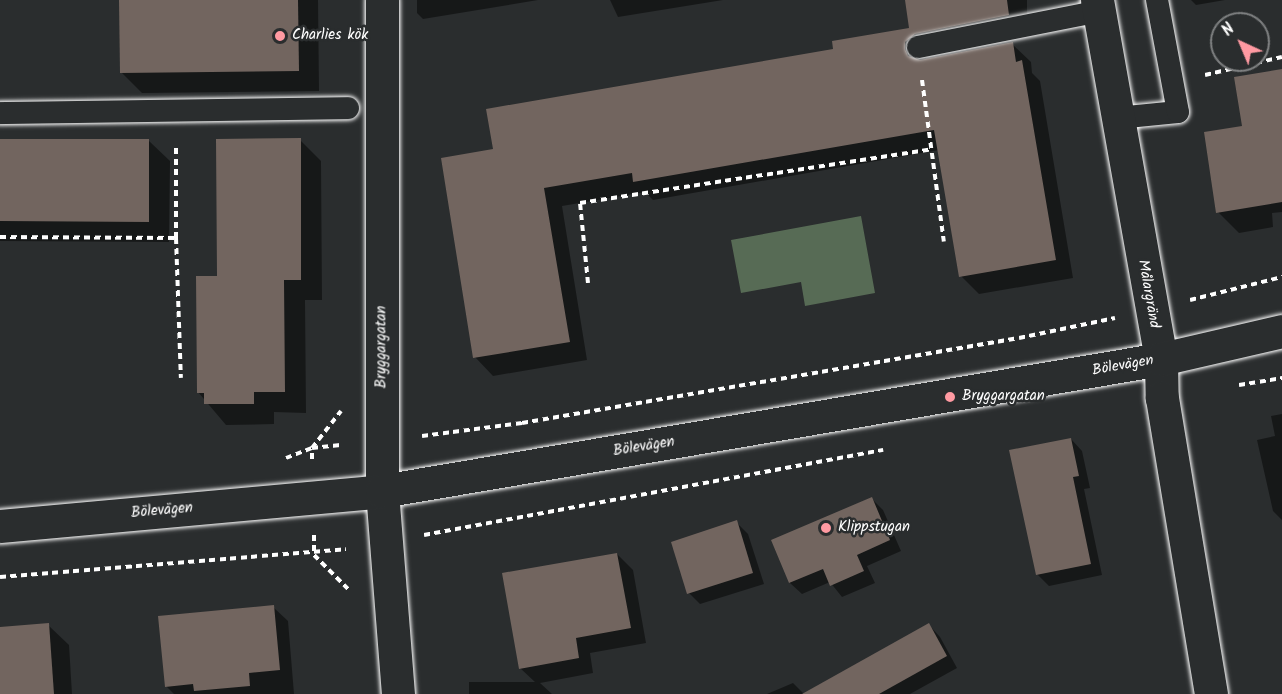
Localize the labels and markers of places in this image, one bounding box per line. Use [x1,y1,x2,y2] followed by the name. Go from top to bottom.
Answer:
[292,27,368,45] place label: Charlies kök
[273,29,287,43] marker: Charlies kök
[962,388,1045,406] place label: Bryggargatan
[943,390,957,404] marker: Bryggargatan
[838,519,910,537] place label: Klippstugan
[819,521,833,535] marker: Klippstugan

